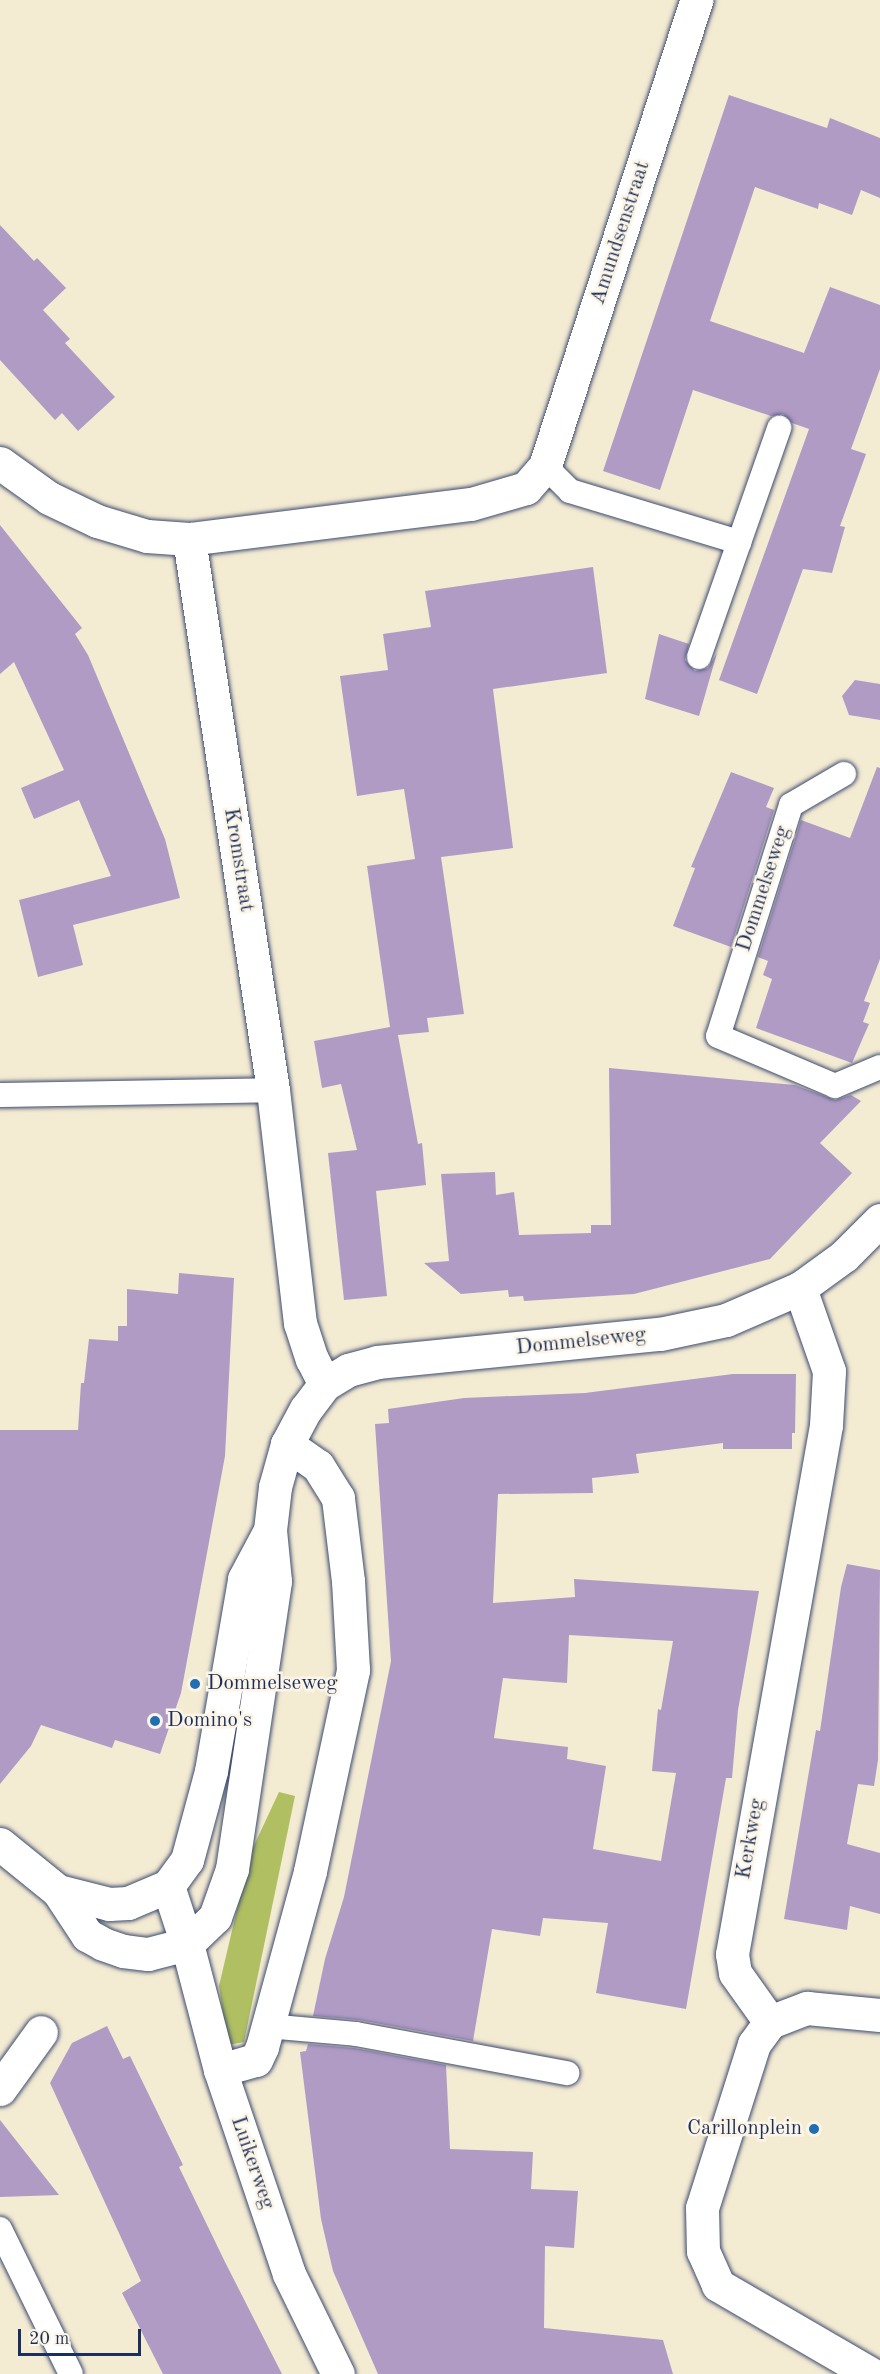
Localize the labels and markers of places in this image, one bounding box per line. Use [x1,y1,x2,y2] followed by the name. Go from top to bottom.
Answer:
[207,1671,338,1697] place label: Dommelseweg
[188,1677,202,1691] marker: Dommelseweg
[167,1708,252,1734] place label: Domino's
[148,1714,162,1728] marker: Domino's
[687,2116,802,2142] place label: Carillonplein
[807,2122,821,2136] marker: Carillonplein

